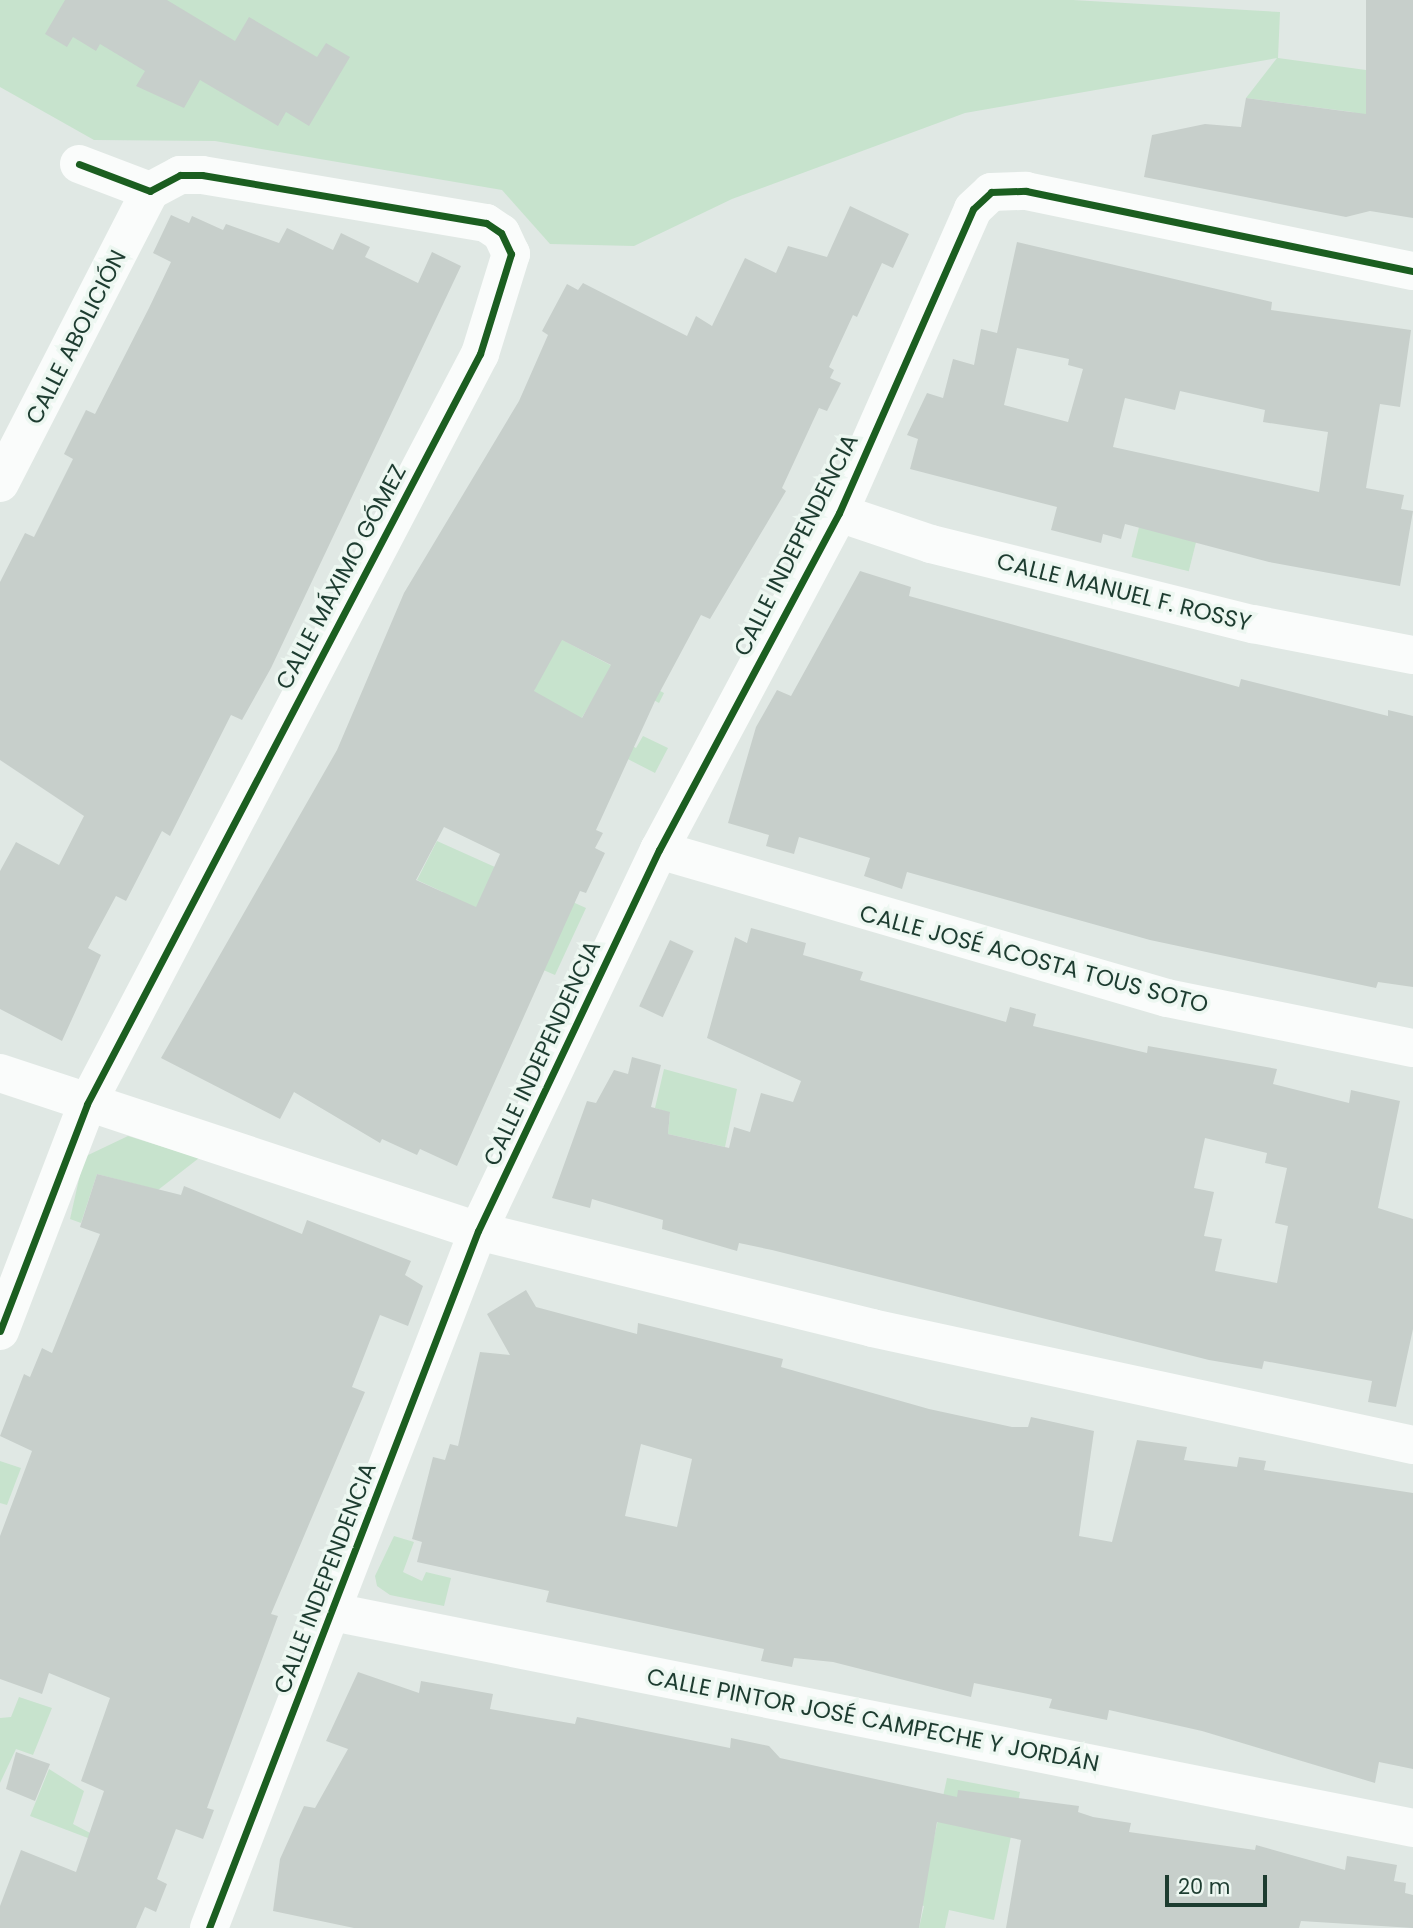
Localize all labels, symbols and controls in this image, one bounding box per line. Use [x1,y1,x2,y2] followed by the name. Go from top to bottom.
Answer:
[20,245,132,429] street label: CALLE ABOLICIÓN
[728,429,864,661] street label: CALLE INDEPENDENCIA
[270,460,412,694] street label: CALLE MÁXIMO GÓMEZ
[994,547,1254,637] street label: CALLE MANUEL F. ROSSY
[857,899,1211,1019] street label: CALLE JOSÉ ACOSTA TOUS SOTO
[478,936,606,1170] street label: CALLE INDEPENDENCIA
[268,1459,382,1697] street label: CALLE INDEPENDENCIA
[645,1663,1101,1777] street label: CALLE PINTOR JOSÉ CAMPECHE Y JORDÁN
[1168,1862,1270,1906] scale bar
[1178,1872,1231,1901] text: 20 m

